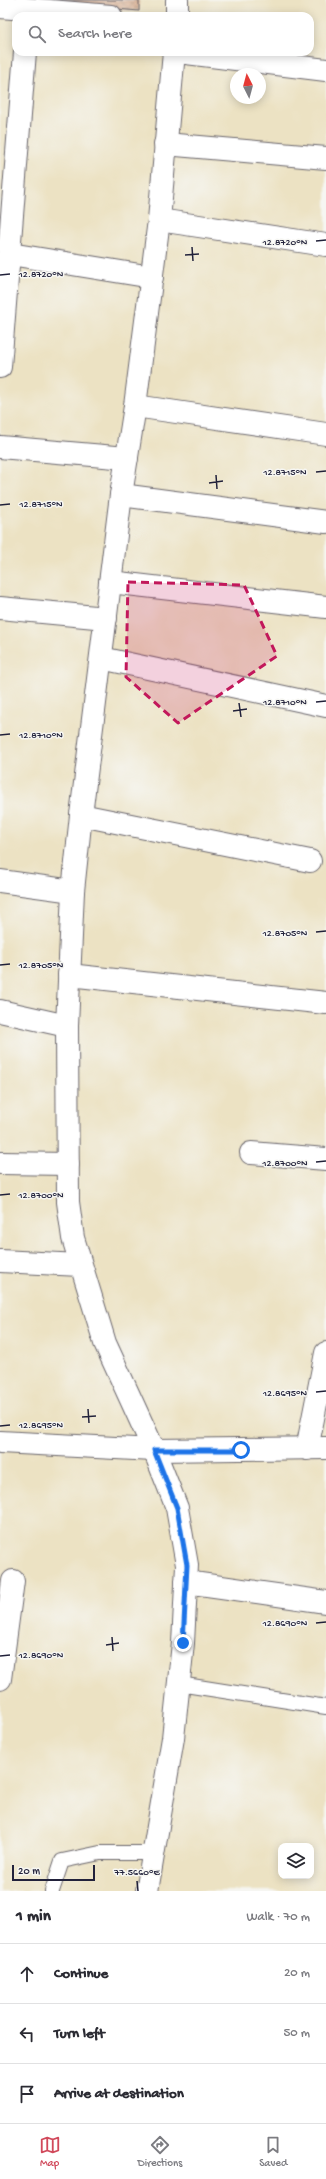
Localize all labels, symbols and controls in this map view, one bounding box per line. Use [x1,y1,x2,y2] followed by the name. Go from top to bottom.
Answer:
[12,12,314,56] search box
[26,23,48,45] icon: search
[58,25,132,43] text: Search here
[230,68,266,104] north arrow
[262,237,308,249] text: 12.8720°N
[18,269,64,281] text: 12.8720°N
[262,467,307,479] text: 12.8715°N
[18,499,63,511] text: 12.8715°N
[262,697,307,709] text: 12.8710°N
[18,730,63,742] text: 12.8710°N
[262,928,308,940] text: 12.8705°N
[18,960,64,972] text: 12.8705°N
[261,1158,308,1170] text: 12.8700°N
[17,1190,64,1202] text: 12.8700°N
[262,1388,307,1400] text: 12.8695°N
[18,1420,63,1432] text: 12.8695°N
[232,1441,250,1459] route start
[262,1618,308,1630] text: 12.8690°N
[174,1634,192,1652] route end
[18,1650,64,1662] text: 12.8690°N
[278,1843,314,1879] map controls
[278,1843,314,1879] button: layers
[12,1863,95,1882] scale bar
[18,1866,40,1878] text: 20 m
[113,1867,160,1879] text: 77.5660°E
[16,1907,51,1927] text: 1 min
[246,1910,310,1925] text: Walk · 70 m
[16,1963,38,1985] icon: ahead
[54,1965,108,1983] text: Continue
[284,1966,310,1981] text: 20 m
[16,2023,38,2045] icon: left
[54,2025,105,2043] text: Turn left
[283,2026,310,2041] text: 50 m
[16,2083,38,2105] icon: arrive
[54,2085,184,2103] text: Arrive at destination
[39,2134,61,2170] tab: Map
[138,2134,182,2170] tab: Directions
[259,2134,287,2170] tab: Saved

